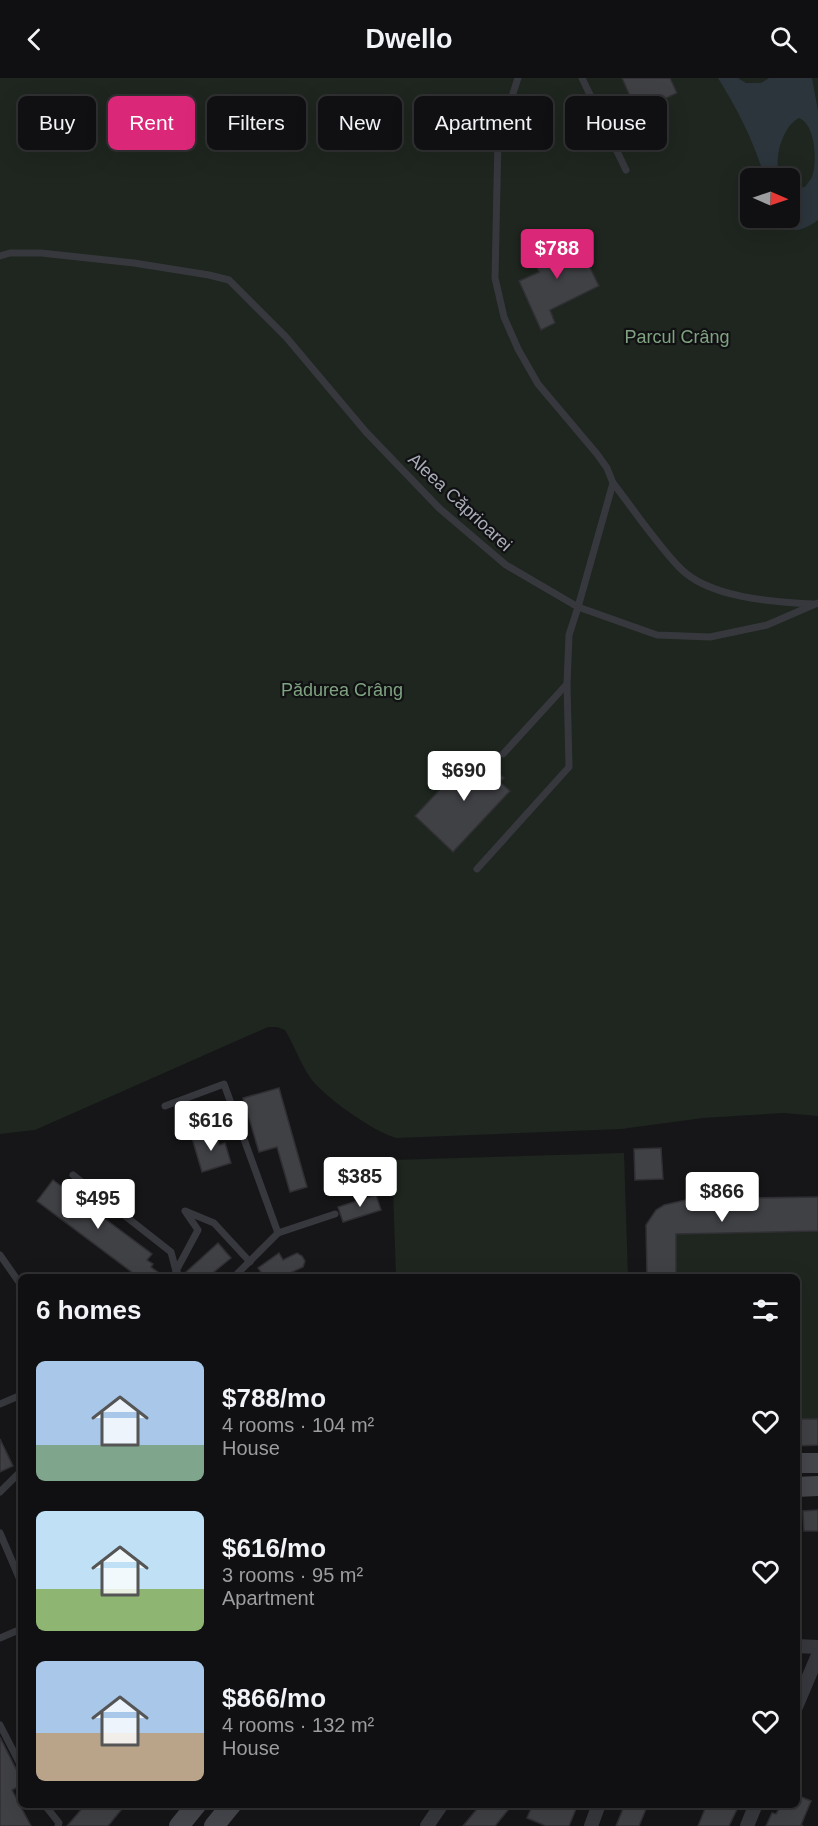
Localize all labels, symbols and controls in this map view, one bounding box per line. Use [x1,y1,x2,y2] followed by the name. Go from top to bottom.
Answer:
[18,23,51,56] icon: back
[767,23,800,56] icon: search
[365,24,453,54] text: Dwello
[18,96,96,150] chip: Buy
[108,96,195,150] chip: Rent
[207,96,306,150] chip: Filters
[318,96,402,150] chip: New
[414,96,553,150] chip: Apartment
[565,96,667,150] chip: House
[740,168,800,228] north arrow
[740,168,800,228] map controls
[521,229,593,280] pin: $788
[535,237,579,259] text: $788
[624,327,730,347] park label: Parcul Crâng
[404,449,516,555] street label: Aleea Căprioarei
[281,680,403,700] park label: Pădurea Crâng
[428,751,500,802] pin: $690
[442,759,486,781] text: $690
[175,1101,247,1152] pin: $616
[189,1109,233,1131] text: $616
[324,1157,396,1208] pin: $385
[338,1165,382,1187] text: $385
[686,1172,758,1223] pin: $866
[62,1179,134,1230] pin: $495
[700,1180,744,1202] text: $866
[76,1187,120,1209] text: $495
[749,1294,782,1327] icon: filters
[36,1295,142,1325] text: 6 homes
[222,1383,326,1413] text: $788/mo
[84,1385,156,1457] icon: home
[749,1405,782,1438] icon: heart
[222,1414,374,1436] text: 4 rooms · 104 m²
[222,1437,280,1459] text: House
[222,1533,326,1563] text: $616/mo
[84,1535,156,1607] icon: home
[749,1555,782,1588] icon: heart
[222,1564,363,1586] text: 3 rooms · 95 m²
[222,1587,314,1609] text: Apartment
[222,1683,326,1713] text: $866/mo
[84,1685,156,1757] icon: home
[749,1705,782,1738] icon: heart
[222,1714,374,1736] text: 4 rooms · 132 m²
[222,1737,280,1759] text: House

